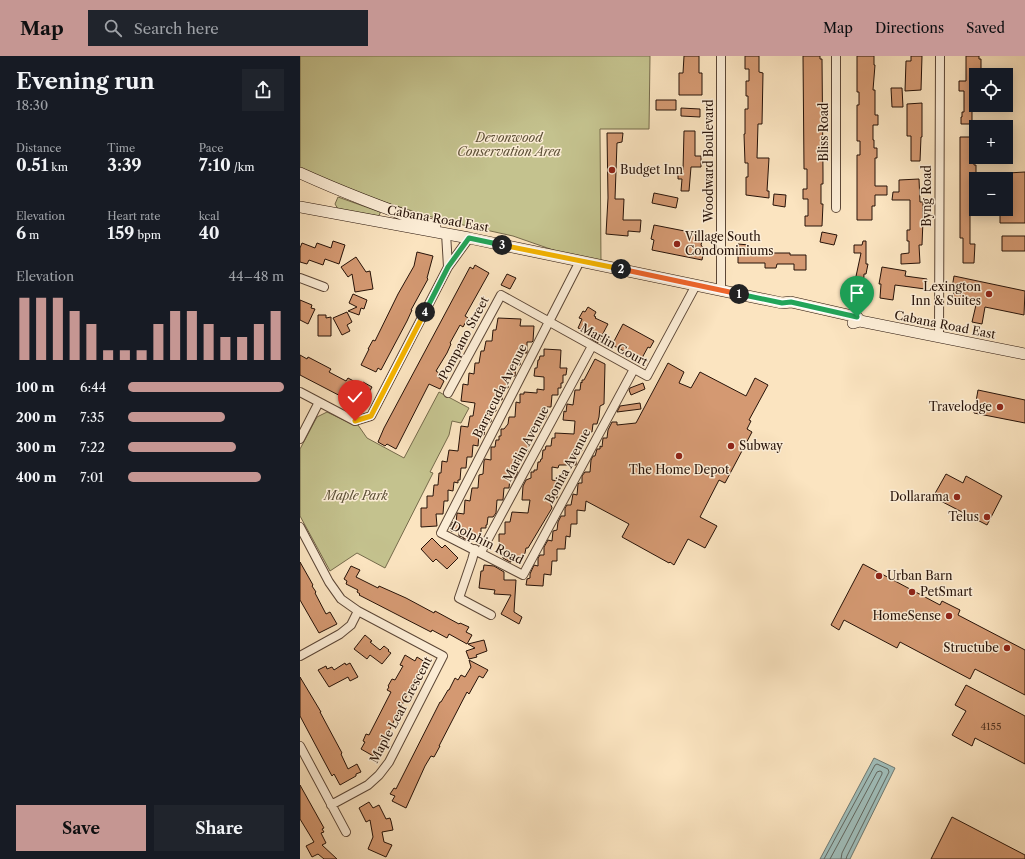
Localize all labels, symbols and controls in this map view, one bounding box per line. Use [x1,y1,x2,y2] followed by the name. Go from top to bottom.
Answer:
[88,10,368,46] search box
[20,17,64,40] text: Map
[102,17,124,39] icon: search
[134,19,219,38] text: Search here
[823,19,853,37] text: Map
[875,19,944,37] text: Directions
[966,19,1005,37] text: Saved
[16,68,155,95] text: Evening run
[969,68,1013,216] map controls
[969,68,1013,112] button: locate
[242,69,284,111] button: share
[16,97,48,113] text: 18:30
[701,99,716,224] street label: Woodward Boulevard
[816,102,831,161] street label: Bliss Road
[969,120,1013,164] button: +
[457,130,561,159] park label: Devonwood Conservation Area
[16,141,62,155] text: Distance
[107,141,135,155] text: Time
[199,141,224,155] text: Pace
[16,155,48,175] text: 0.51
[107,155,142,175] text: 3:39
[199,155,231,175] text: 7:10
[48,160,68,174] text: km
[231,160,254,174] text: /km
[620,162,684,177] place label: Budget Inn
[919,164,934,227] street label: Byng Road
[607,165,617,175] marker: Budget Inn
[969,172,1013,216] button: −
[386,202,491,235] street label: Cabana Road East
[16,209,65,223] text: Elevation
[107,209,160,223] text: Heart rate
[199,209,219,223] text: kcal
[16,223,26,243] text: 6
[107,223,135,243] text: 159
[199,223,220,243] text: 40
[26,228,39,242] text: m
[135,228,161,242] text: bpm
[684,229,774,258] place label: Village South Condominiums
[492,235,512,255] pin: 3
[499,238,505,252] text: 3
[672,239,682,249] marker: Village South Condominiums
[611,259,631,279] pin: 2
[618,262,624,276] text: 2
[16,268,74,284] text: Elevation
[229,268,284,284] text: 44–48 m
[840,276,874,317] pin
[911,279,981,308] place label: Lexington Inn & Suites
[846,282,868,304] icon: arrive
[729,284,749,304] pin: 1
[737,287,741,301] text: 1
[984,289,994,299] marker: Lexington Inn & Suites
[435,293,492,382] street label: Pompano Street
[415,302,435,322] pin: 4
[422,305,428,319] text: 4
[893,307,998,342] street label: Cabana Road East
[578,320,651,370] street label: Marlin Court
[469,341,530,440] street label: Barracuda Avenue
[16,379,55,395] text: 100 m
[80,379,106,395] text: 6:44
[338,380,372,421] pin
[344,386,366,408] icon: check
[929,399,992,414] place label: Travelodge
[995,402,1005,412] marker: Travelodge
[499,403,552,484] street label: Marlin Avenue
[16,409,56,425] text: 200 m
[80,409,104,425] text: 7:35
[542,425,594,506] street label: Bonita Avenue
[739,438,783,453] place label: Subway
[16,439,56,455] text: 300 m
[80,439,105,455] text: 7:22
[726,441,736,451] marker: Subway
[674,451,684,461] marker: The Home Depot
[629,462,730,477] place label: The Home Depot
[16,469,56,485] text: 400 m
[80,469,104,485] text: 7:01
[322,488,389,503] park label: Maple Park
[890,489,950,504] place label: Dollarama
[952,492,962,502] marker: Dollarama
[948,509,979,524] place label: Telus
[982,512,992,522] marker: Telus
[448,518,527,568] street label: Dolphin Road
[887,568,953,583] place label: Urban Barn
[874,571,884,581] marker: Urban Barn
[920,584,973,599] place label: PetSmart
[907,587,917,597] marker: PetSmart
[872,608,941,623] place label: HomeSense
[944,611,954,621] marker: HomeSense
[943,640,999,655] place label: Structube
[1002,643,1012,653] marker: Structube
[366,653,435,766] street label: Maple Leaf Crescent
[981,720,1001,733] house number: 4155
[16,805,146,851] button: Save
[154,805,284,851] button: Share

